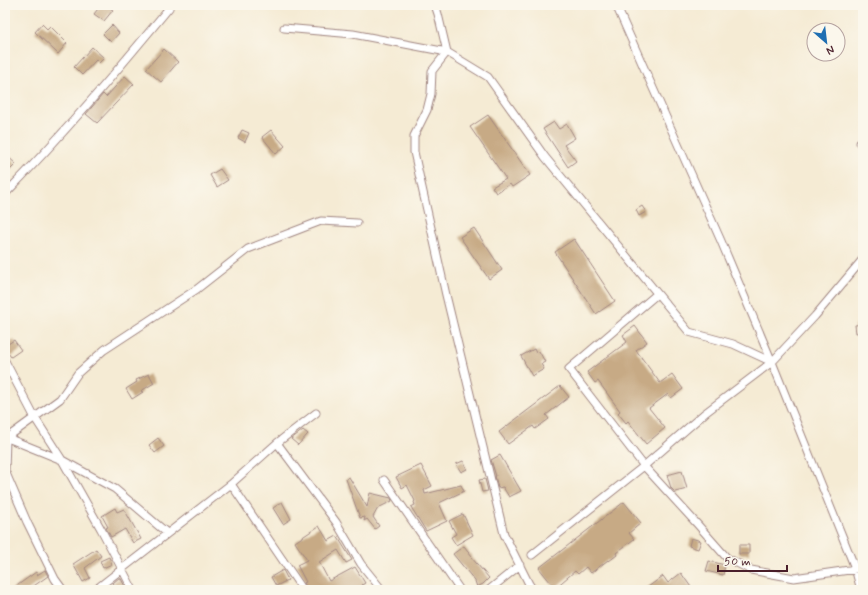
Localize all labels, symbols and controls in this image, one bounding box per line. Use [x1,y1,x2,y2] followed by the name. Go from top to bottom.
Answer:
[806,22,846,62] north arrow
[824,42,837,58] text: N
[718,547,787,573] scale bar
[724,554,751,570] text: 50 m

